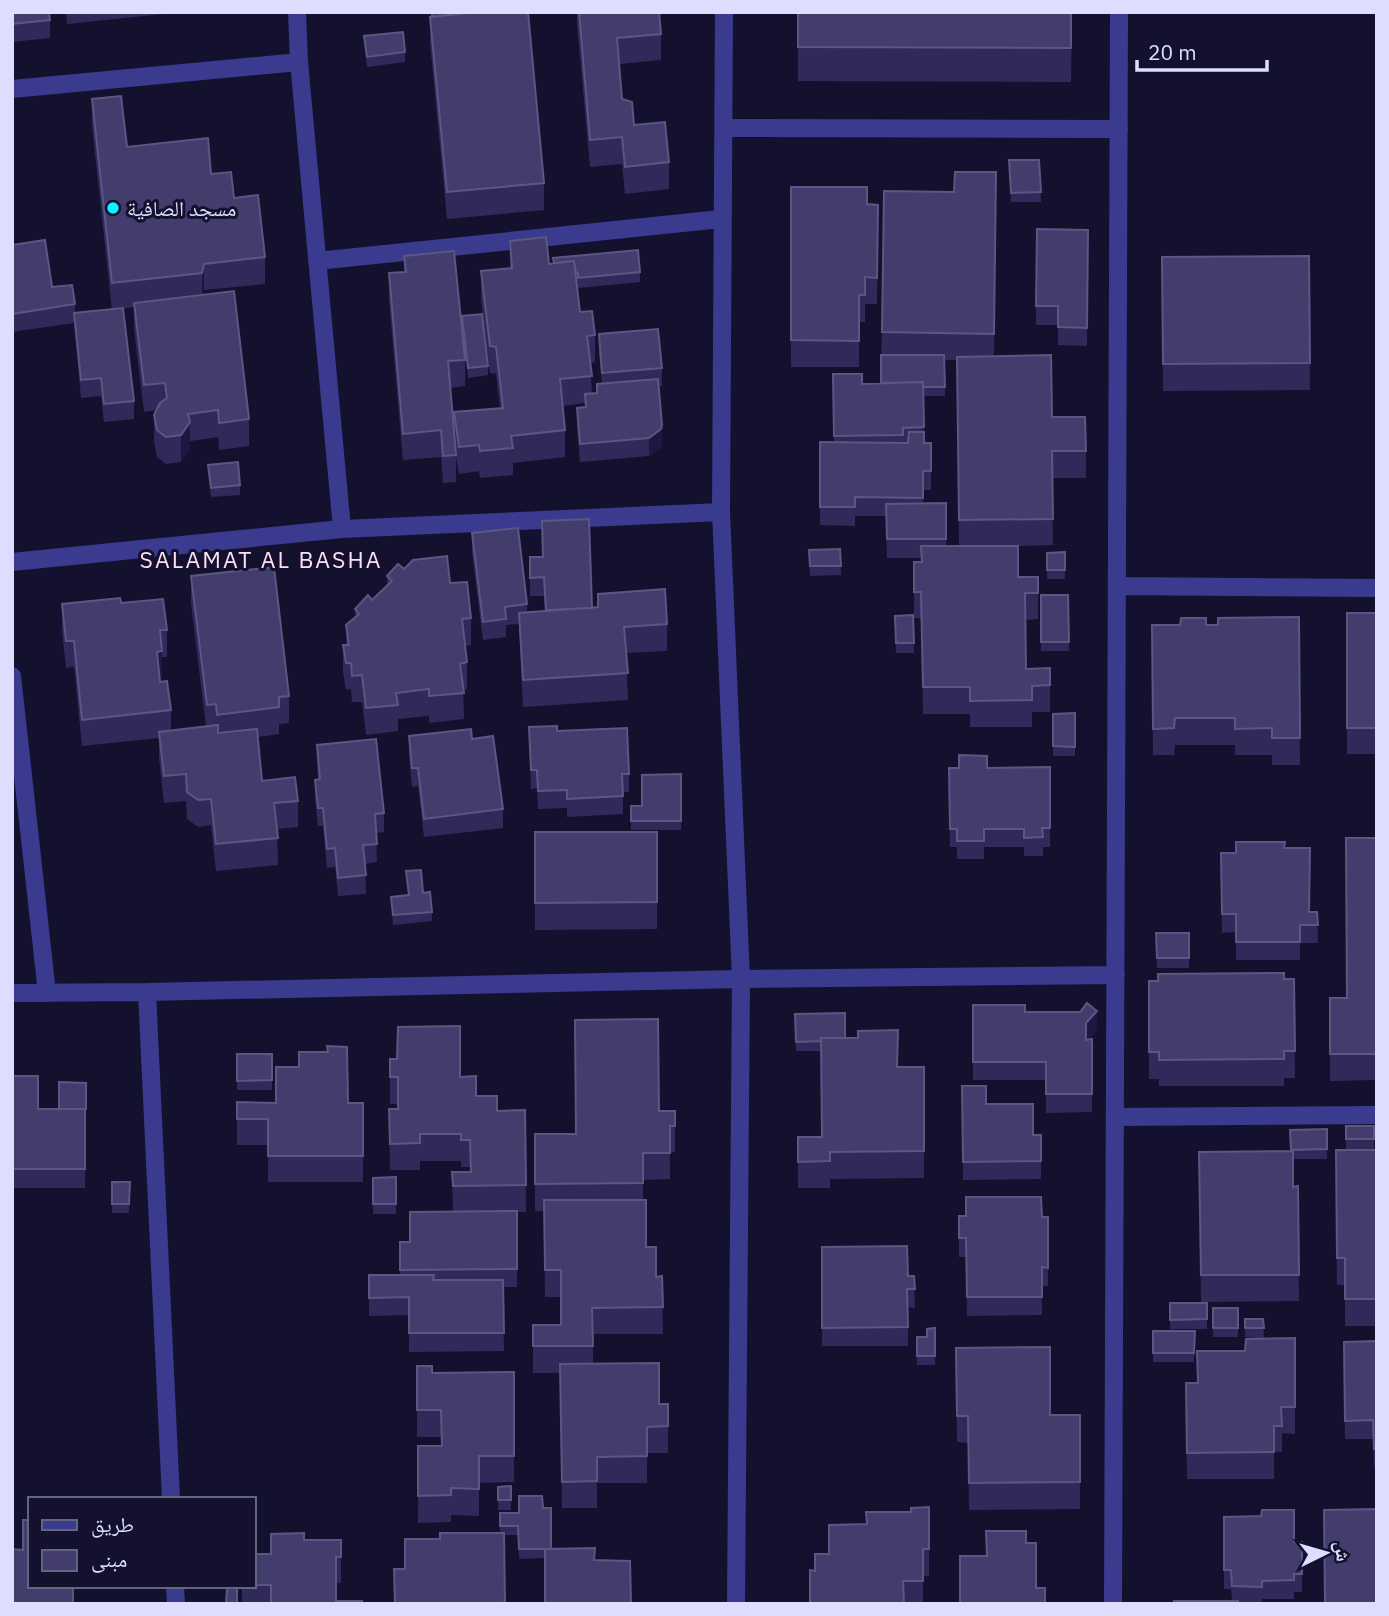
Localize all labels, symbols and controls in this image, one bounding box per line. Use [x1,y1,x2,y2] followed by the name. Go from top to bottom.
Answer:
[1137,28,1266,72] scale bar
[1148,38,1197,66] text: 20 m
[127,194,236,222] place label: مسجد الصافية
[105,200,121,216] marker: مسجد الصافية
[140,544,382,574] district label: SALAMAT AL BASHA
[28,1497,256,1588] legend
[91,1510,134,1538] text: طريق
[1291,1518,1361,1588] north arrow
[1330,1540,1356,1563] text: ش
[91,1545,127,1573] text: مبنى

